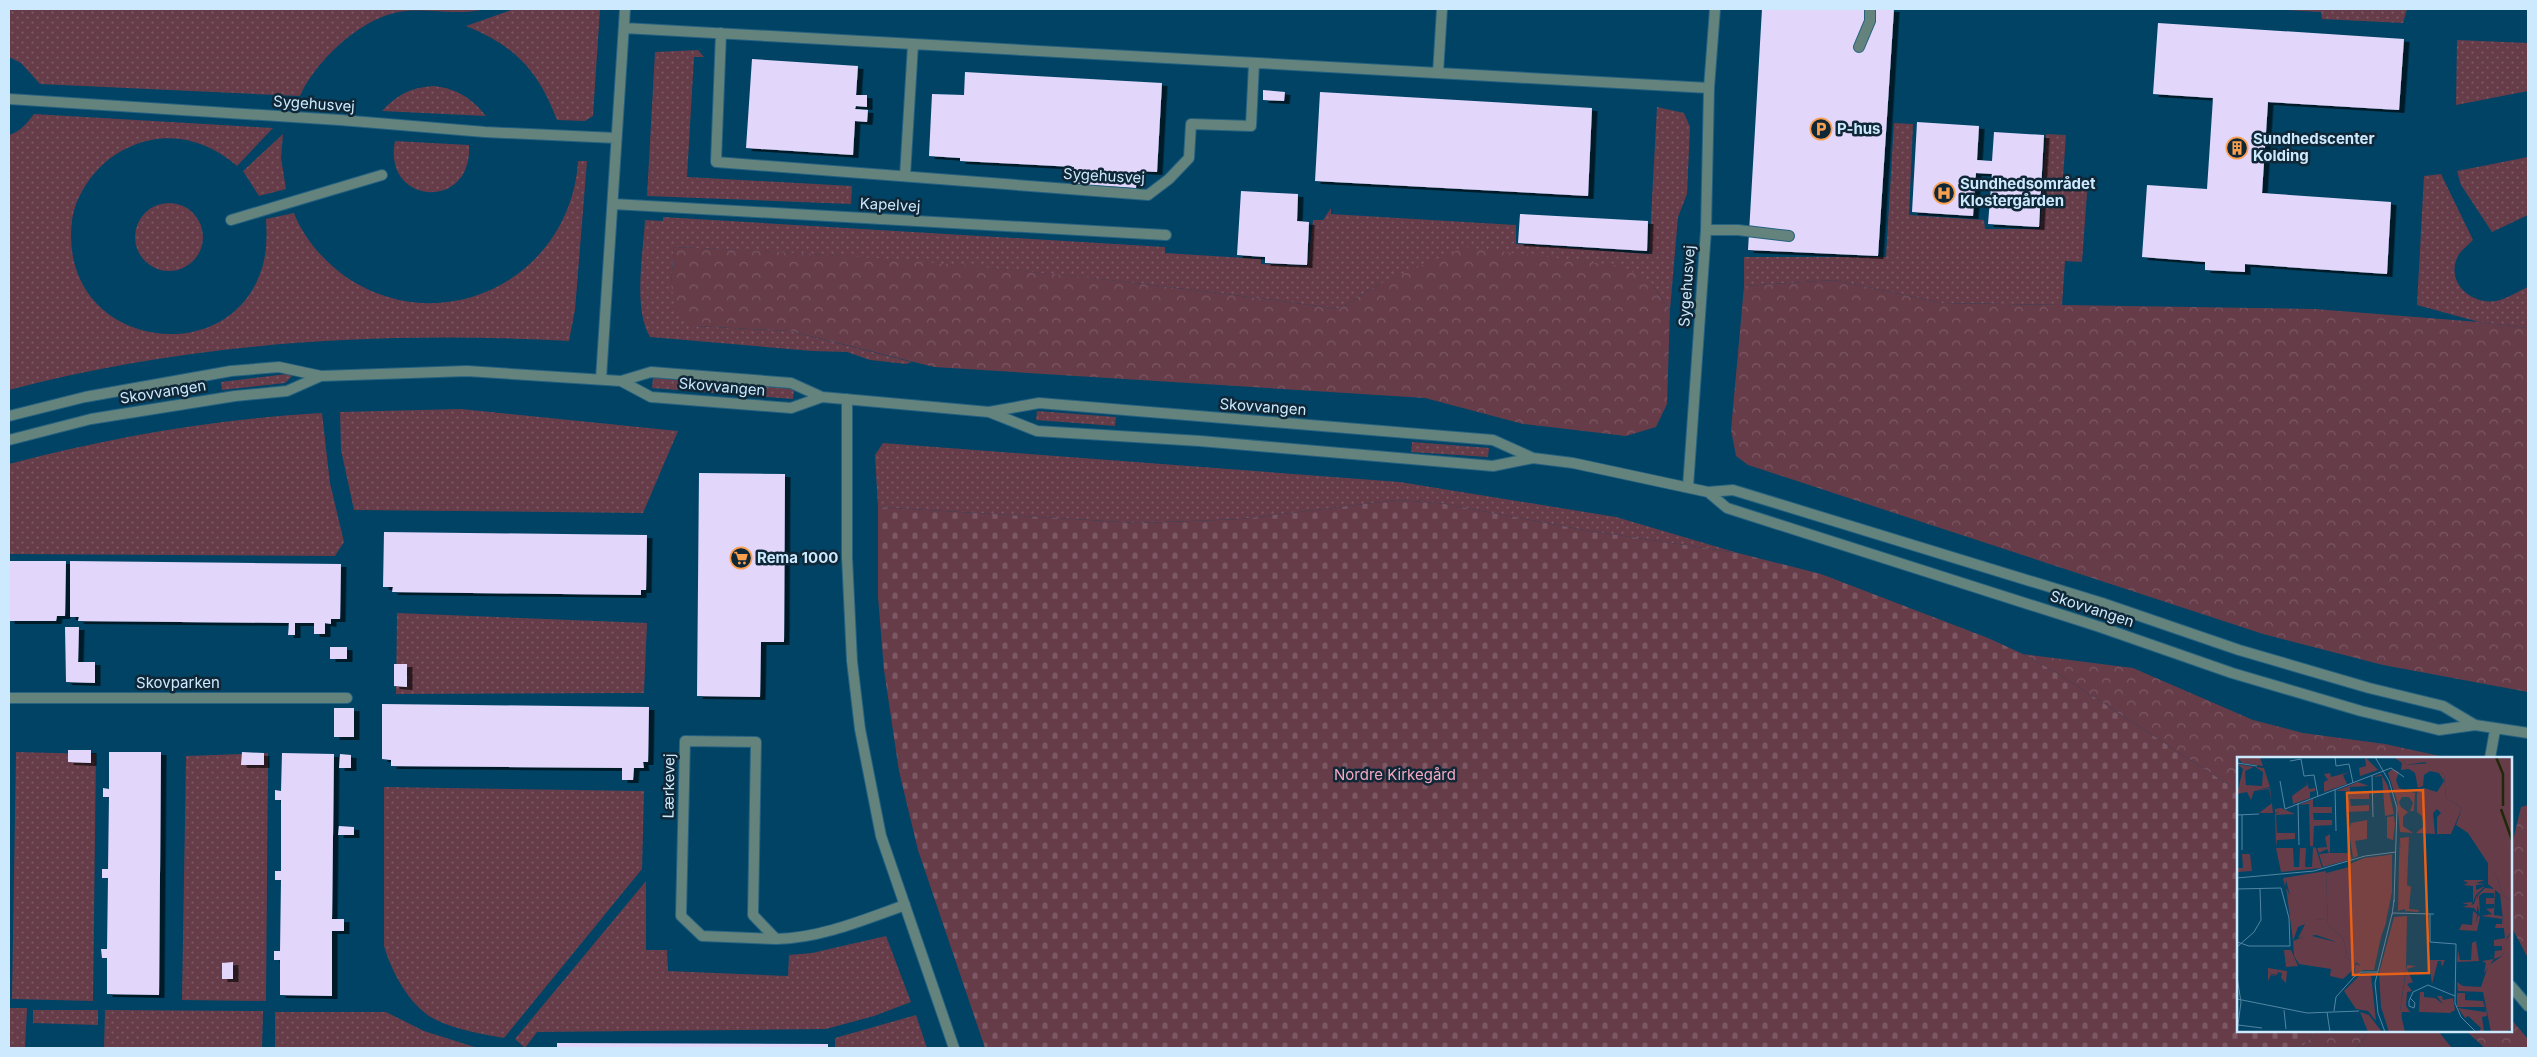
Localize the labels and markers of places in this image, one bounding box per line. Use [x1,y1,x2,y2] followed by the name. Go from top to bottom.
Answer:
[1809,117,1833,141] parking icon: P-hus
[1837,119,1881,138] place label: P-hus
[2253,129,2375,165] place label: Sundhedscenter Kolding
[2225,136,2249,160] building icon: Sundhedscenter Kolding
[1960,174,2096,210] place label: Sundhedsområdet Klostergården
[1932,181,1956,205] hospital icon: Sundhedsområdet Klostergården
[729,546,753,570] supermarket icon: Rema 1000
[757,548,838,567] place label: Rema 1000

